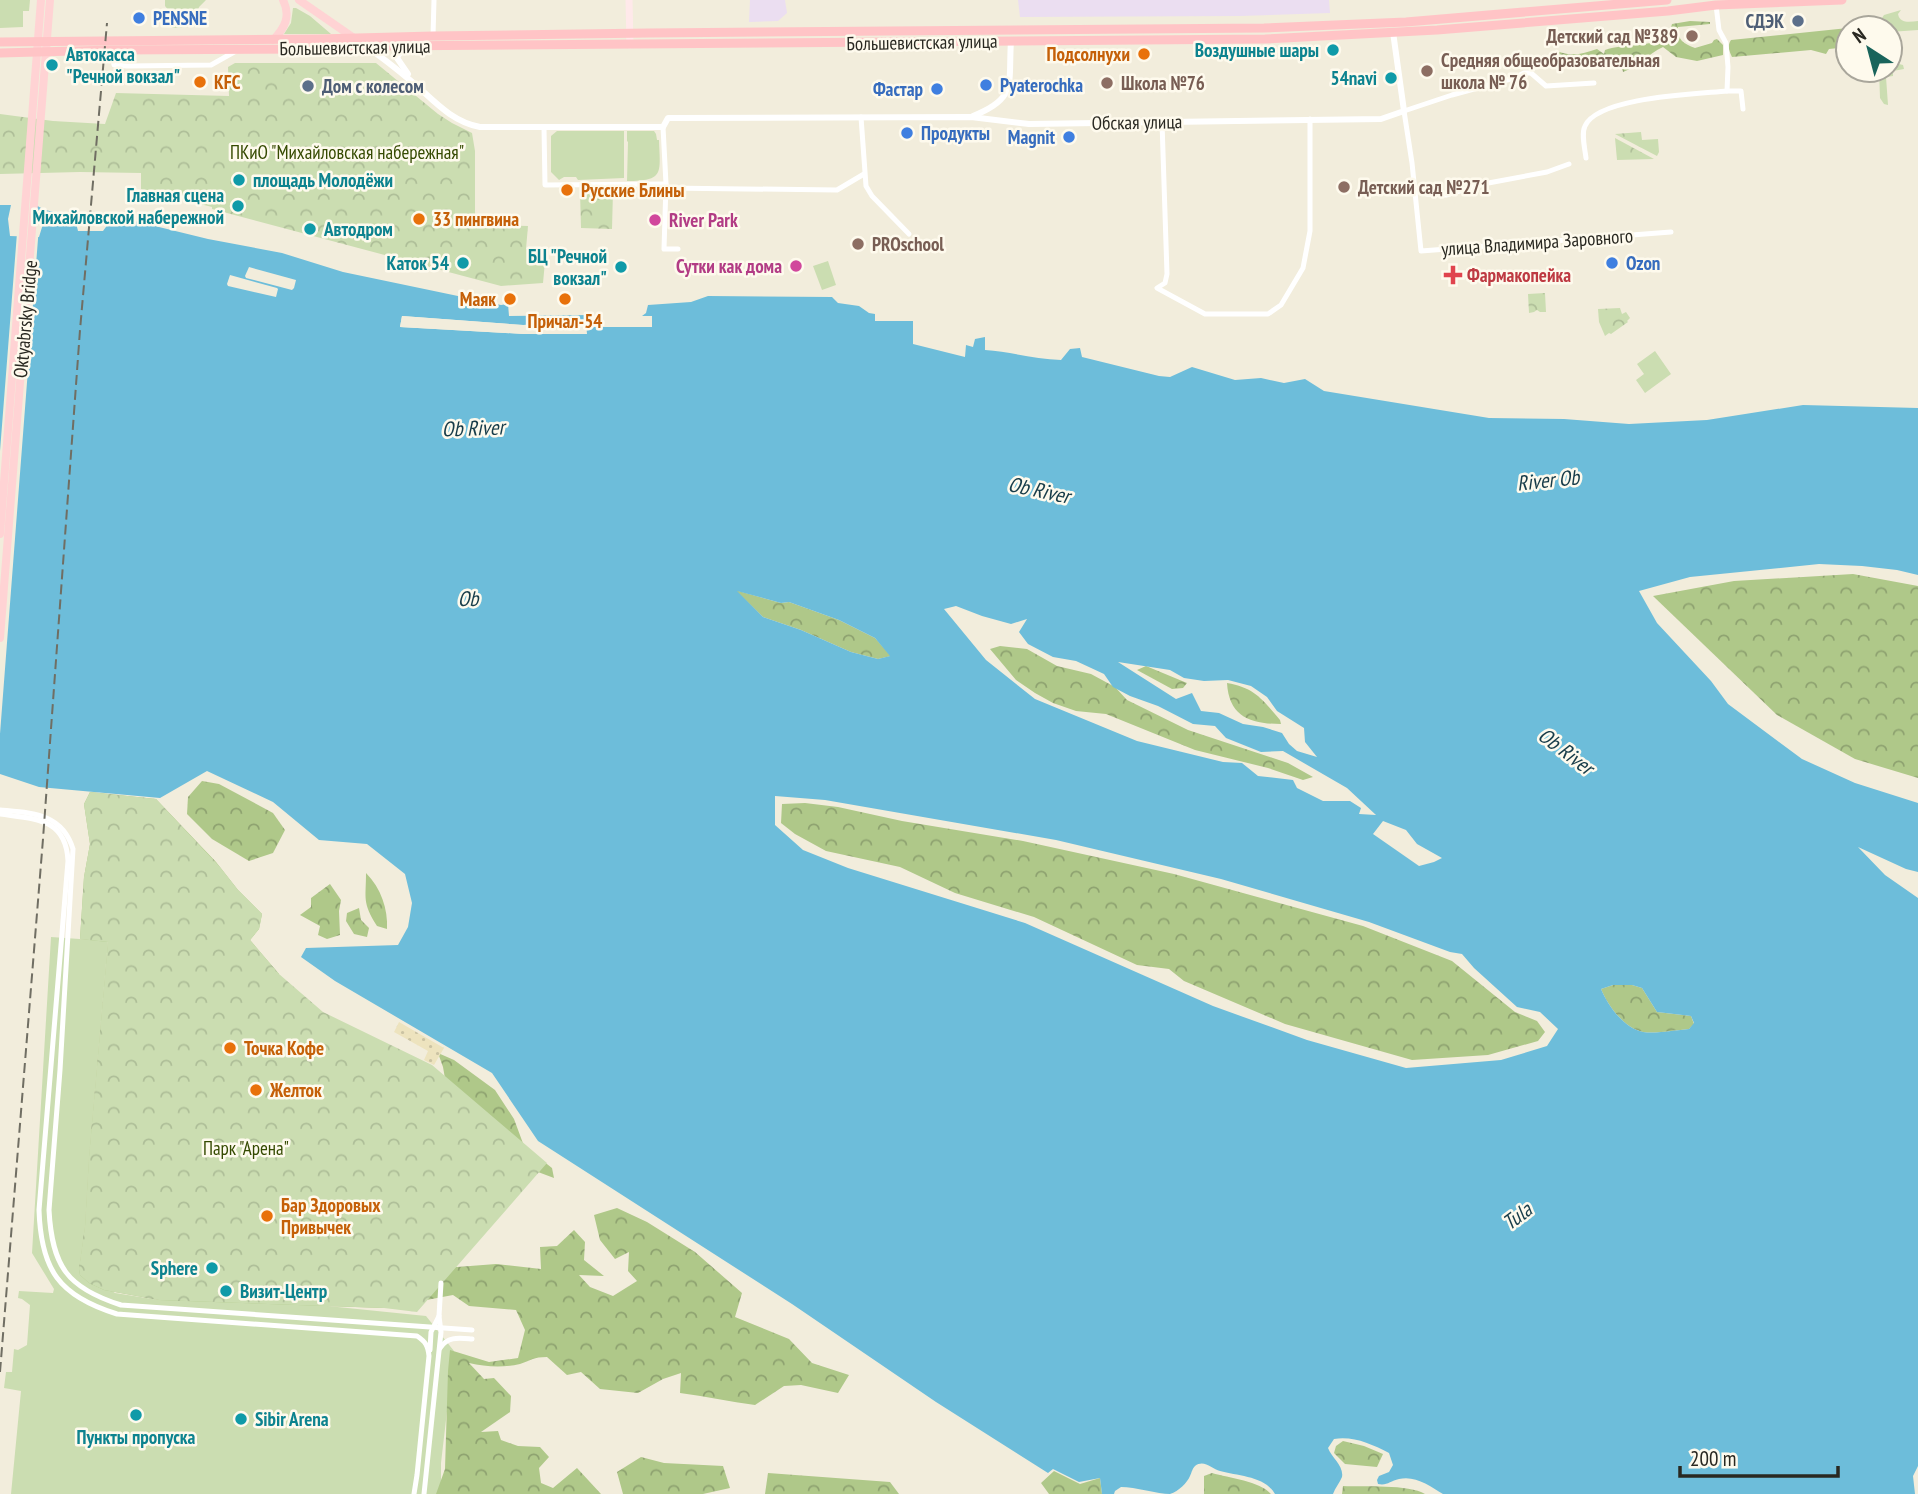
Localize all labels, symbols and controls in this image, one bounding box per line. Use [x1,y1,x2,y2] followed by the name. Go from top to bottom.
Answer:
[153,6,207,30] place label: PENSNE
[1746,9,1784,33] place label: СДЭК
[131,10,147,26] marker: PENSNE
[1790,13,1806,29] marker: СДЭК
[1834,14,1904,84] north arrow
[1848,23,1870,48] text: N
[1546,24,1678,48] place label: Детский сад №389
[1684,28,1700,44] marker: Детский сад №389
[846,29,998,55] street label: Большевистская улица
[279,34,431,60] street label: Большевистская улица
[1195,38,1319,62] place label: Воздушные шары
[65,42,180,88] place label: Автокасса "Речной вокзал"
[1047,42,1130,66] place label: Подсолнухи
[1325,42,1341,58] marker: Воздушные шары
[1136,46,1152,62] marker: Подсолнухи
[1441,48,1660,94] place label: Средняя общеобразовательная школа № 76
[44,57,60,73] marker: Автокасса "Речной вокзал"
[1419,63,1435,79] marker: Средняя общеобразовательная школа № 76
[1331,66,1377,90] place label: 54navi
[214,70,241,94] place label: KFC
[1383,70,1399,86] marker: 54navi
[1121,71,1205,95] place label: Школа №76
[1000,73,1083,97] place label: Pyaterochka
[192,74,208,90] marker: KFC
[322,74,424,98] place label: Дом с колесом
[1099,75,1115,91] marker: Школа №76
[873,77,924,101] place label: Фастар
[978,77,994,93] marker: Pyaterochka
[300,78,316,94] marker: Дом с колесом
[929,81,945,97] marker: Фастар
[1091,109,1183,135] street label: Обская улица
[921,121,990,145] place label: Продукты
[899,125,915,141] marker: Продукты
[1008,125,1055,149] place label: Magnit
[1061,129,1077,145] marker: Magnit
[230,140,464,164] park label: ПКиО "Михайловская набережная"
[253,168,393,192] place label: площадь Молодёжи
[231,172,247,188] marker: площадь Молодёжи
[1358,175,1490,199] place label: Детский сад №271
[581,178,684,202] place label: Русские Блины
[1336,179,1352,195] marker: Детский сад №271
[559,182,575,198] marker: Русские Блины
[32,183,224,229] place label: Главная сцена Михайловской набережной
[230,198,246,214] marker: Главная сцена Михайловской набережной
[433,207,519,231] place label: 33 пингвина
[669,208,738,232] place label: River Park
[411,211,427,227] marker: 33 пингвина
[647,212,663,228] marker: River Park
[323,217,393,241] place label: Автодром
[302,221,318,237] marker: Автодром
[1440,223,1634,261] street label: улица Владимира Заровного
[872,232,944,256] place label: PROschool
[850,236,866,252] marker: PROschool
[528,244,607,290] place label: БЦ "Речной вокзал"
[387,251,449,275] place label: Каток 54
[1626,251,1660,275] place label: Ozon
[676,254,782,278] place label: Сутки как дома
[455,255,471,271] marker: Каток 54
[1604,255,1620,271] marker: Ozon
[788,258,804,274] marker: Сутки как дома
[8,259,42,379] street label: Oktyabrsky Bridge
[613,259,629,275] marker: БЦ "Речной вокзал"
[1467,263,1571,287] place label: Фармакопейка
[1445,267,1461,283] marker: Фармакопейка
[460,287,496,311] place label: Маяк
[502,291,518,307] marker: Маяк
[557,291,573,307] marker: Причал-54
[528,309,602,333] place label: Причал-54
[441,413,508,443] water label: Ob River
[1516,463,1582,497] water label: River Ob
[1006,470,1075,510] water label: Ob River
[458,585,480,612] water label: Ob
[1533,721,1602,782] water label: Ob River
[244,1036,324,1060] place label: Точка Кофе
[222,1040,238,1056] marker: Точка Кофе
[269,1078,322,1102] place label: Желток
[248,1082,264,1098] marker: Желток
[203,1136,289,1160] park label: Парк "Арена"
[281,1193,381,1239] place label: Бар Здоровых Привычек
[1497,1195,1538,1236] water label: Tula
[259,1208,275,1224] marker: Бар Здоровых Привычек
[151,1256,198,1280] place label: Sphere
[204,1260,220,1276] marker: Sphere
[240,1279,328,1303] place label: Визит-Центр
[218,1283,234,1299] marker: Визит-Центр
[128,1407,144,1423] marker: Пункты пропуска
[255,1407,329,1431] place label: Sibir Arena
[233,1411,249,1427] marker: Sibir Arena
[77,1425,196,1449] place label: Пункты пропуска
[1680,1434,1838,1478] scale bar
[1690,1445,1736,1472] text: 200 m

